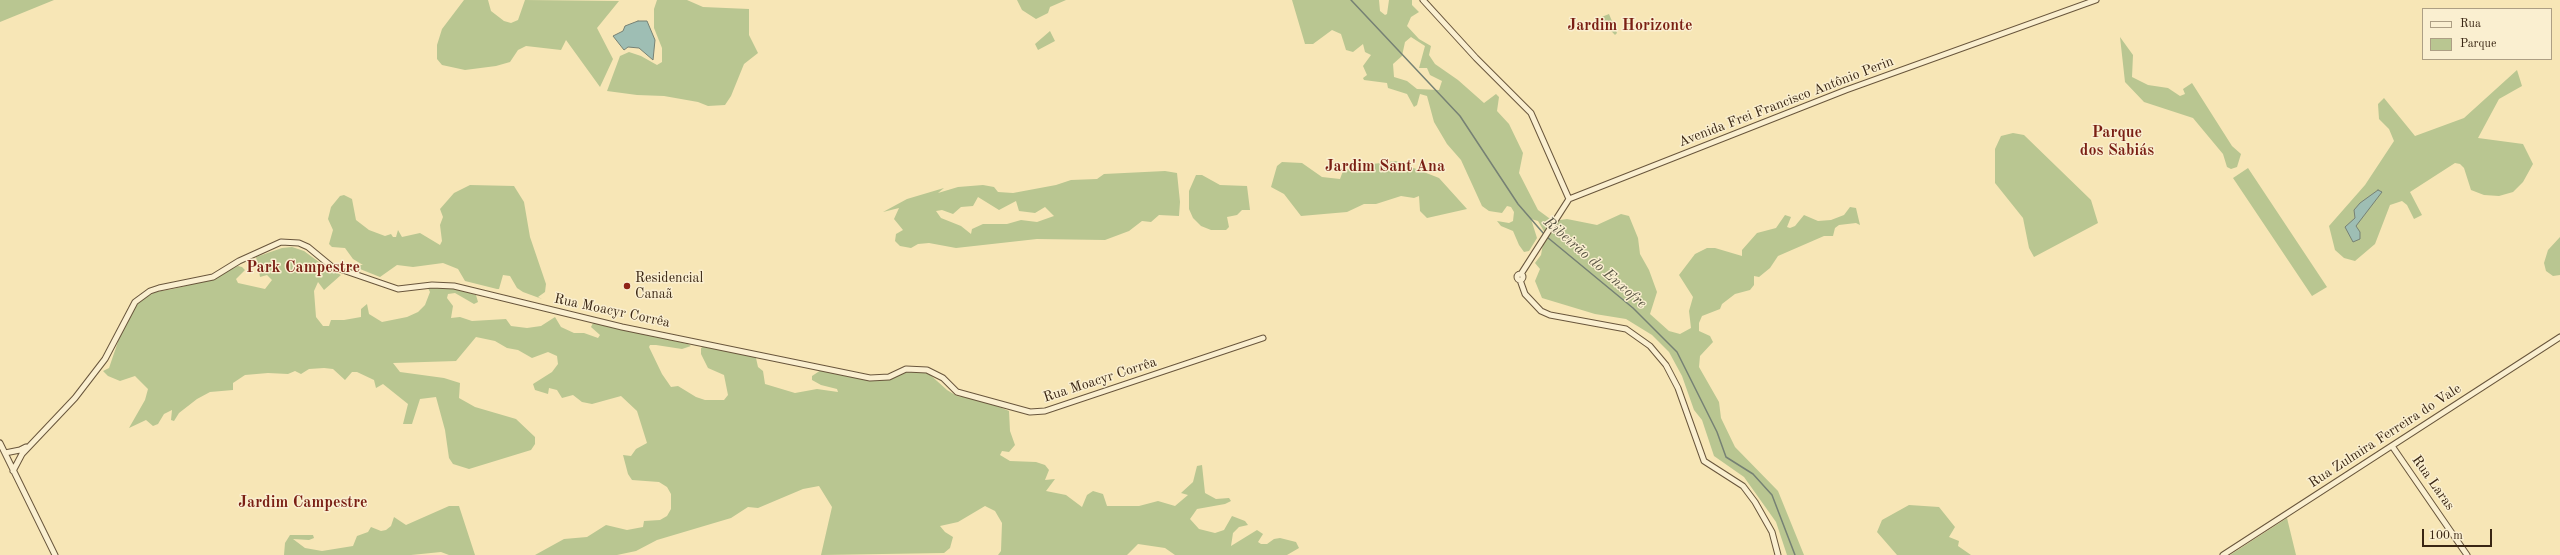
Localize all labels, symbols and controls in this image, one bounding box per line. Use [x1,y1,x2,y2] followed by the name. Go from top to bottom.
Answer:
[2422,8,2552,60] legend
[1568,16,1692,36] district label: Jardim Horizonte
[2460,18,2481,30] text: Rua
[2460,38,2496,50] text: Parque
[1676,53,1896,151] street label: Avenida Frei Francisco Antônio Perin
[2080,123,2154,161] district label: Parque dos Sabiás
[1325,157,1445,177] district label: Jardim Sant'Ana
[1540,213,1650,313] water label: Ribeirão do Enxofre
[246,258,360,278] district label: Park Campestre
[635,270,703,302] place label: Residencial Canaã
[622,281,632,291] marker: Residencial Canaã
[552,290,672,332] street label: Rua Moacyr Corrêa
[1041,354,1159,406] street label: Rua Moacyr Corrêa
[2306,380,2464,492] street label: Rua Zulmira Ferreira do Vale
[2408,452,2458,514] street label: Rua Laras
[238,493,368,513] district label: Jardim Campestre
[2424,521,2494,547] scale bar
[2429,530,2463,542] text: 100 m

